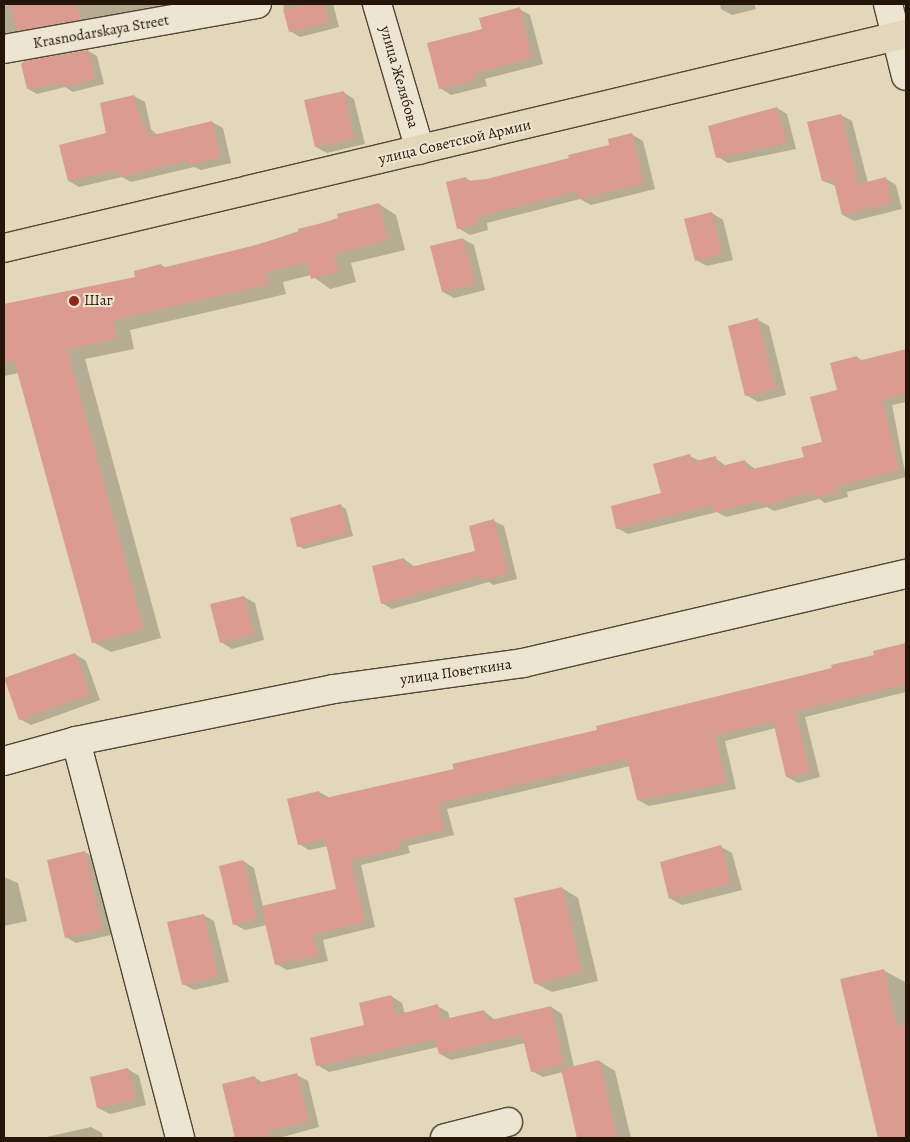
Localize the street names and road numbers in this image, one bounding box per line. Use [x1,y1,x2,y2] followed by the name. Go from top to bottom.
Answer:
[32,11,170,53] street label: Krasnodarskaya Street
[376,24,422,130] street label: улица Желябова
[377,116,533,168] street label: улица Советской Армии
[399,655,513,689] street label: улица Поветкина

